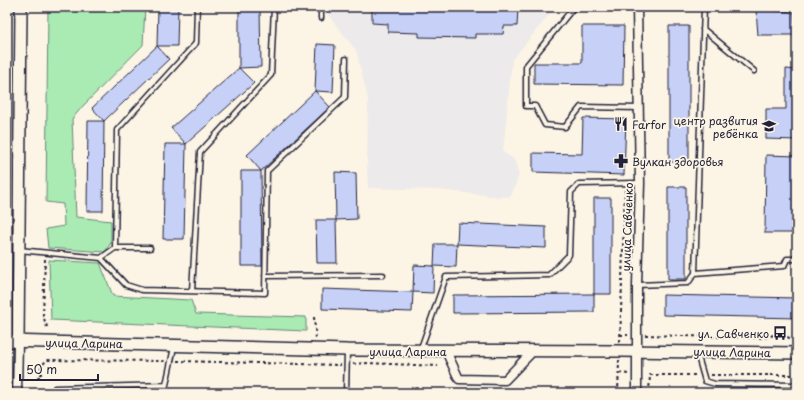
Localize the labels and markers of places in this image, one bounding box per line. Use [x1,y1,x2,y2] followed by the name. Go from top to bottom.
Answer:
[674,112,758,142] place label: центр развития ребёнка
[613,116,629,132] restaurant icon: Farfor
[632,116,667,133] place label: Farfor
[761,118,777,134] school or university icon: центр развития ребёнка
[613,153,629,169] pharmacy icon: Вулкан здоровья
[632,153,723,170] place label: Вулкан здоровья
[698,325,769,342] place label: ул. Савченко
[772,325,788,341] bus stop icon: ул. Савченко

